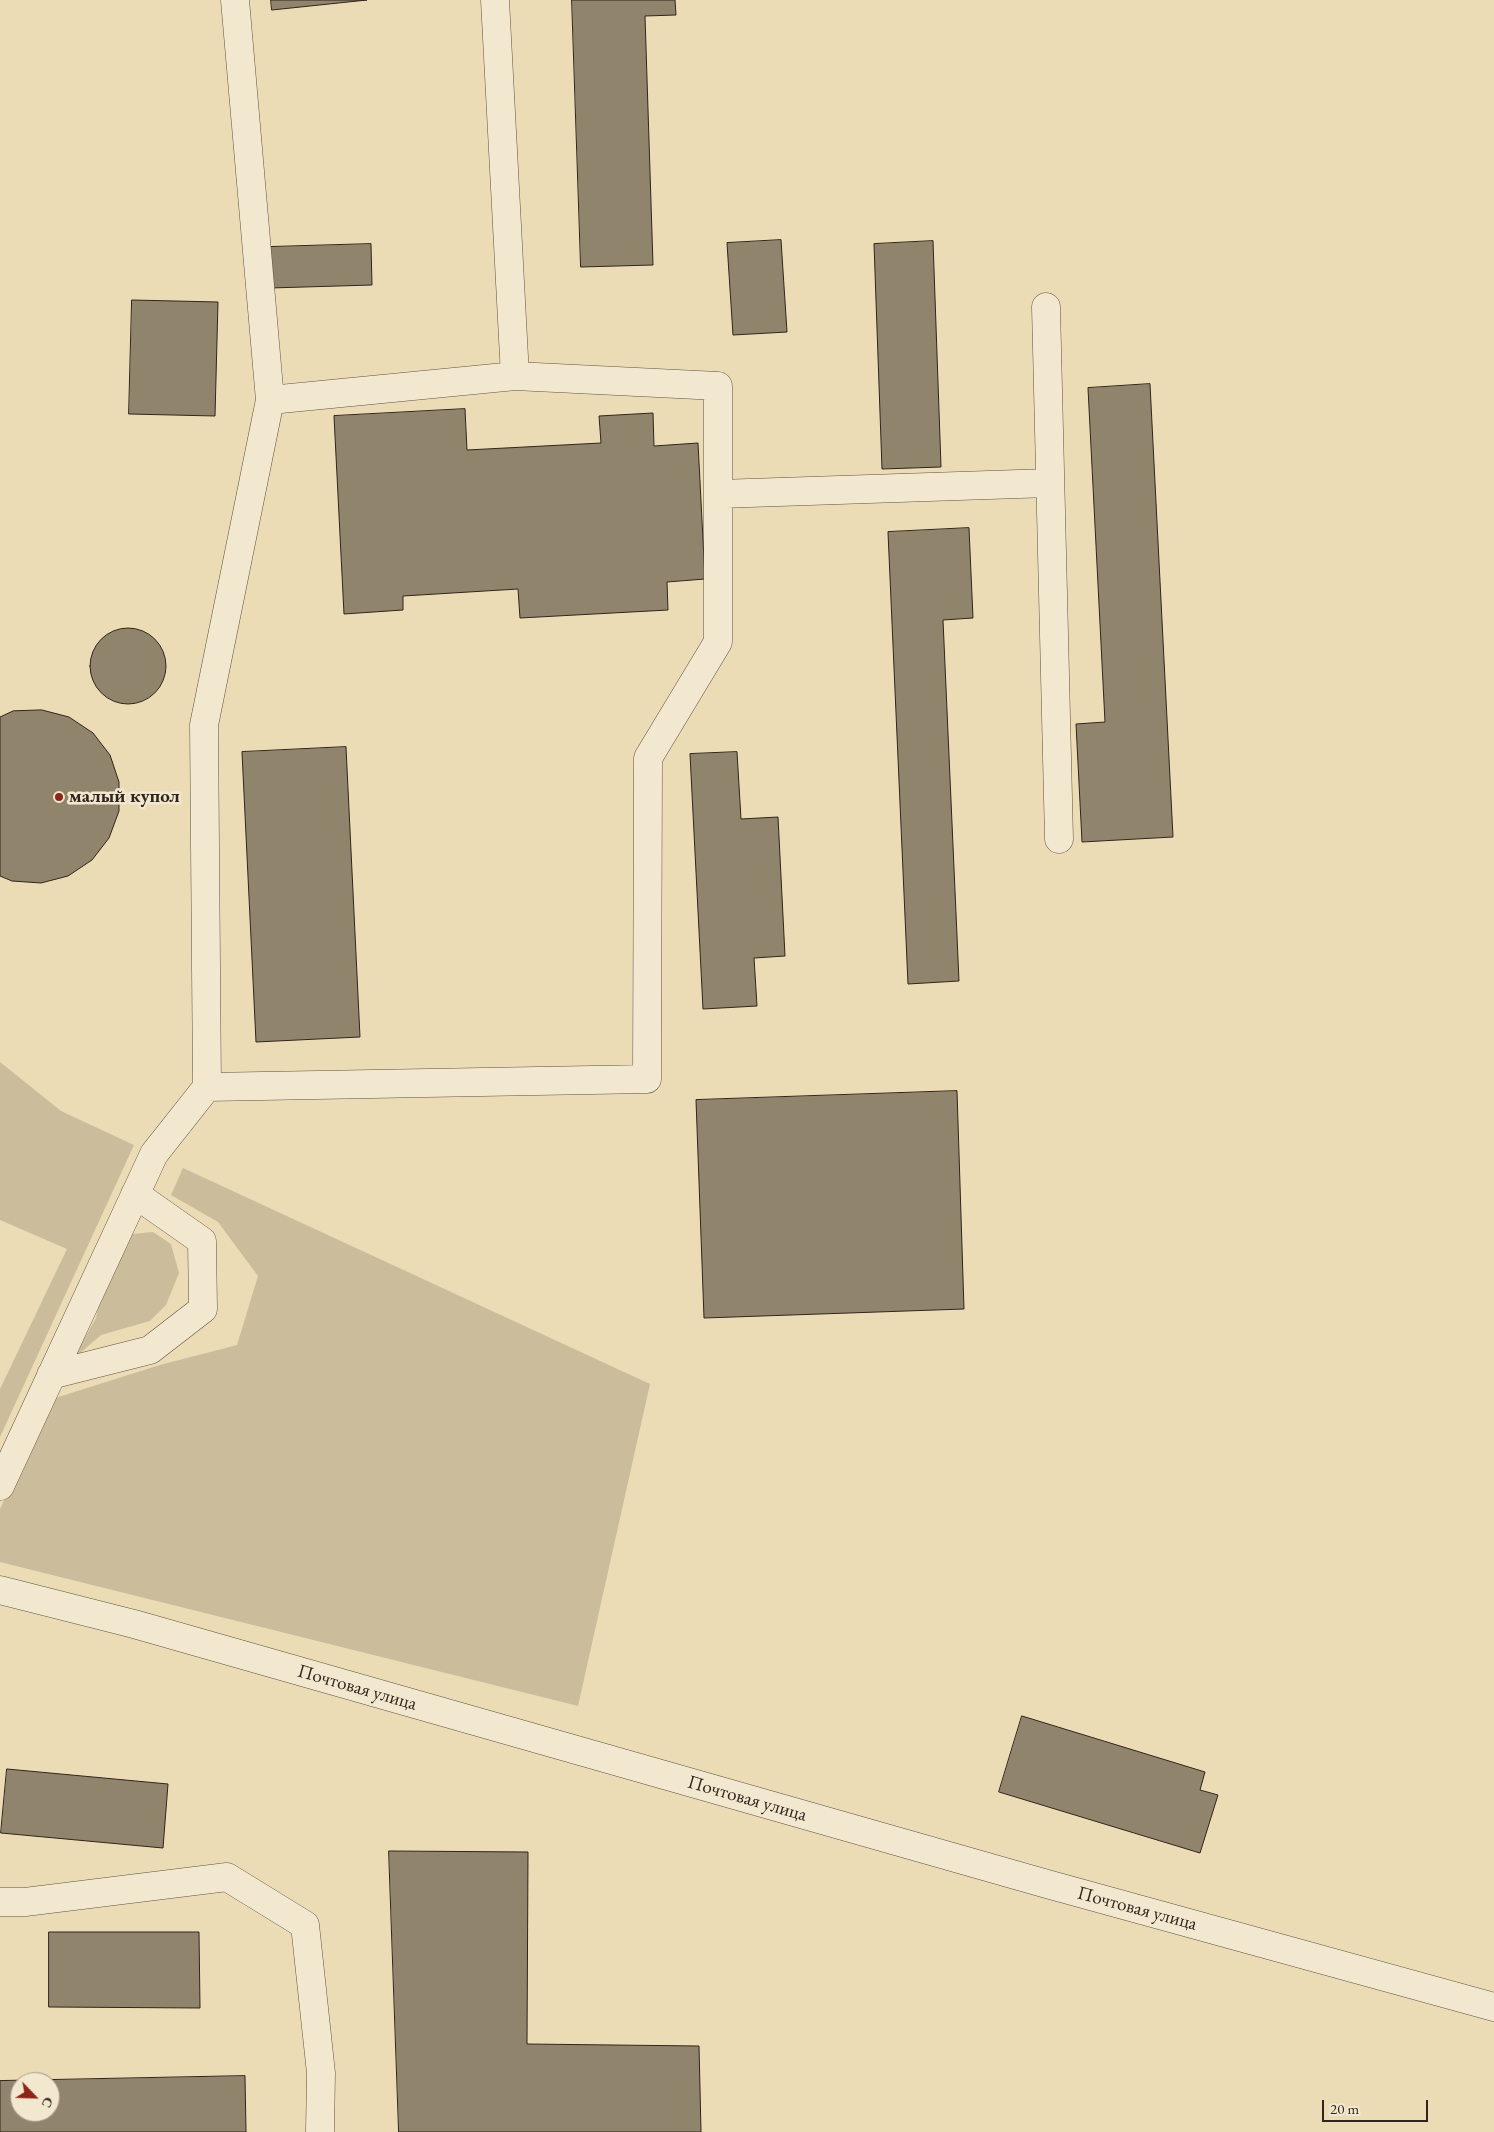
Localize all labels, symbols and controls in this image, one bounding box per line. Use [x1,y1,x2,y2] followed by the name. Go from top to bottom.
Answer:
[69,786,180,808] place label: малый купол
[53,791,65,803] marker: малый купол
[295,1660,419,1716] street label: Почтовая улица
[685,1771,809,1827] street label: Почтовая улица
[1075,1882,1199,1936] street label: Почтовая улица
[10,2072,60,2122] north arrow
[1324,2090,1430,2122] scale bar
[38,2094,58,2111] text: С
[1330,2099,1359,2118] text: 20 m

